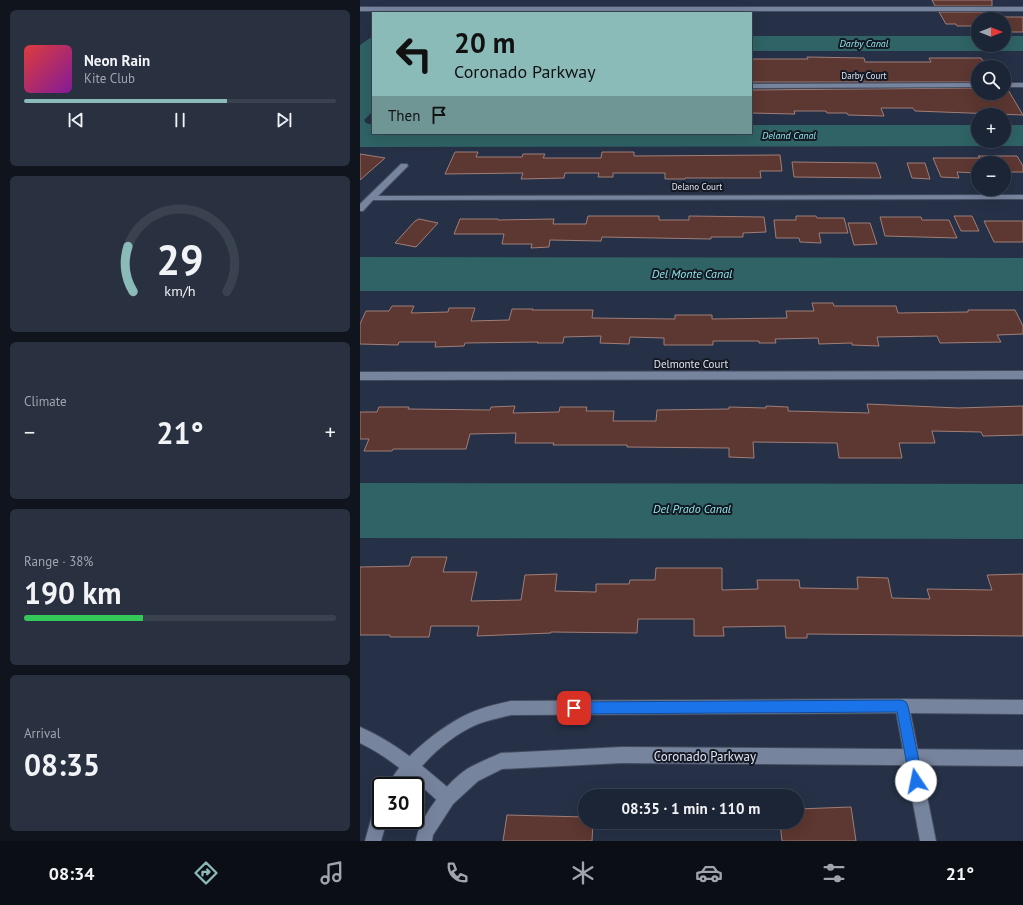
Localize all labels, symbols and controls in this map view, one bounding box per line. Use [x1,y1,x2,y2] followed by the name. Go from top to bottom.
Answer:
[971,12,1011,52] north arrow
[971,12,1011,196] map controls
[454,24,515,61] text: 20 m
[388,28,440,80] icon: left
[840,37,889,50] water label: Darby Canal
[84,51,150,70] text: Neon Rain
[454,60,596,83] text: Coronado Parkway
[971,60,1011,100] button: search
[84,70,135,87] text: Kite Club
[841,70,887,81] street label: Darby Court
[428,104,450,126] icon: arrive
[388,106,420,125] text: Then
[971,108,1011,148] button: +
[65,109,87,131] icon: previous
[169,109,191,131] icon: pause
[273,109,295,131] icon: next
[762,129,816,142] water label: Deland Canal
[971,156,1011,196] button: −
[672,181,722,192] street label: Delano Court
[156,233,204,286] text: 29
[652,266,733,281] water label: Del Monte Canal
[164,281,196,300] text: km/h
[654,357,729,371] street label: Delmonte Court
[24,393,67,410] text: Climate
[156,413,204,452] text: 21°
[24,418,35,446] text: −
[325,418,336,446] text: +
[653,501,732,516] water label: Del Prado Canal
[24,553,93,570] text: Range · 38%
[24,573,122,612] text: 190 km
[557,691,591,725] pin
[563,697,585,719] icon: arrive
[24,725,60,742] text: Arrival
[24,745,100,784] text: 08:35
[654,748,756,765] street label: Coronado Parkway
[895,760,937,802] position arrow
[372,777,424,829] speed limit sign: 30
[622,799,760,818] text: 08:35 · 1 min · 110 m
[192,859,220,887] icon: directions
[318,859,346,887] icon: music
[443,859,471,887] icon: phone
[569,859,597,887] icon: climate
[695,859,723,887] icon: car
[820,859,848,887] icon: filters
[49,862,94,885] text: 08:34
[946,862,974,885] text: 21°

